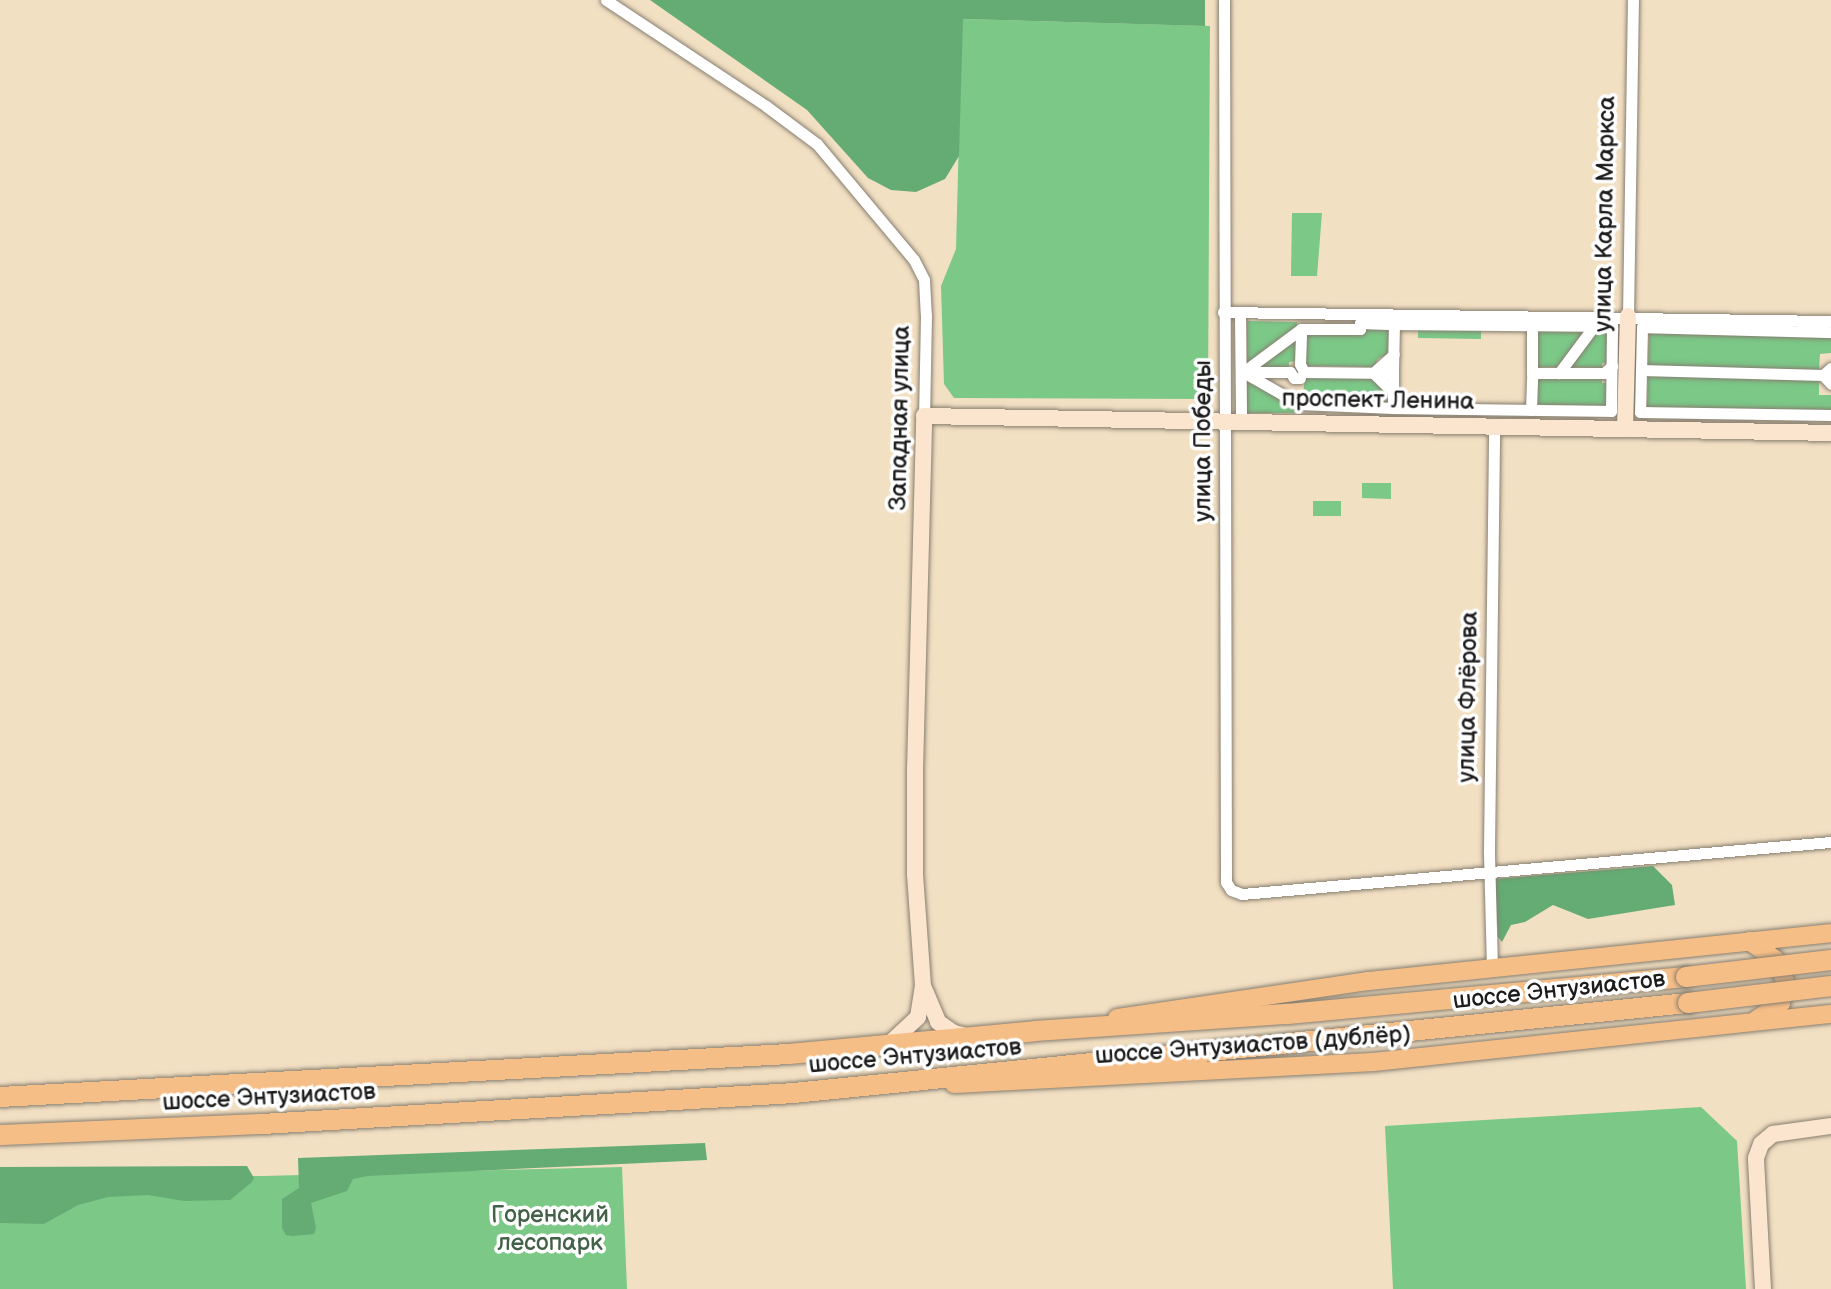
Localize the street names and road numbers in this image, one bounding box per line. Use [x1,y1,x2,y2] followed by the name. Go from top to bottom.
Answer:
[1589,96,1621,332] street label: улица Карла Маркса
[884,325,916,511] street label: Западная улица
[1189,360,1217,522] street label: улица Победы
[1281,384,1475,416] street label: проспект Ленина
[1452,611,1484,783] street label: улица Флёрова
[1451,965,1667,1015] street label: шоссе Энтузиастов
[1094,1020,1412,1070] street label: шоссе Энтузиастов (дублёр)
[808,1032,1022,1080] street label: шоссе Энтузиастов
[162,1077,376,1117] street label: шоссе Энтузиастов

